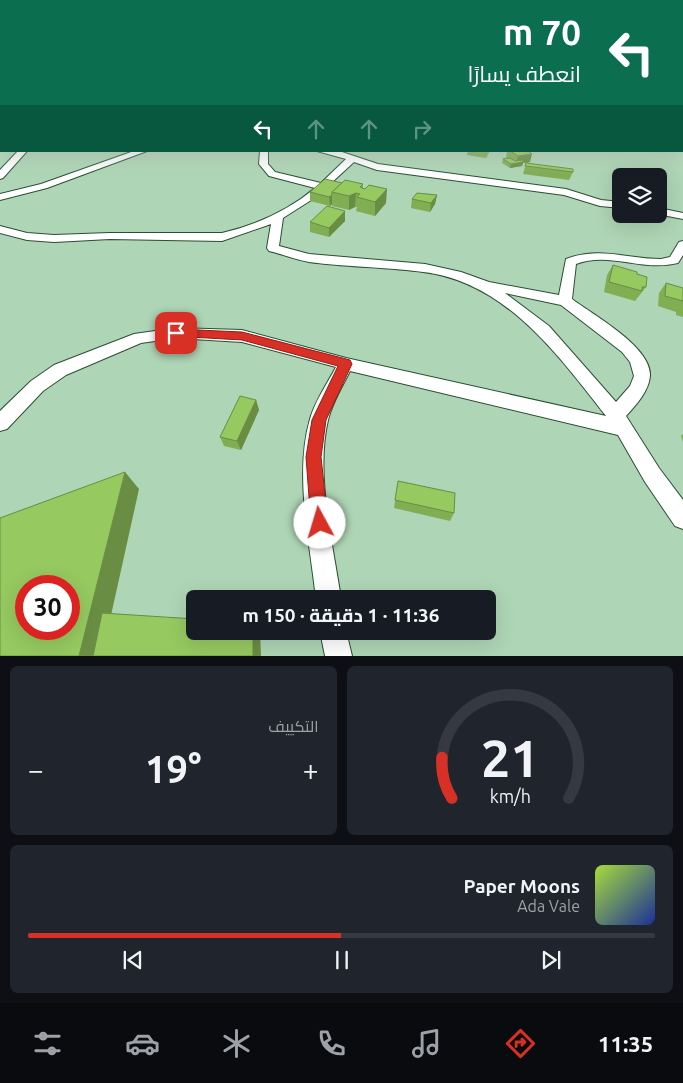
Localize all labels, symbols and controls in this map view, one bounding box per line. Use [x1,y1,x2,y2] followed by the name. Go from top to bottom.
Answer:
[503,12,581,52] text: 70 m
[599,20,664,85] icon: left
[468,61,581,86] text: انعطف يسارًا
[249,115,277,143] icon: left
[302,115,330,143] icon: ahead
[355,115,383,143] icon: ahead
[408,115,436,143] icon: right
[612,168,667,223] map controls
[612,168,667,223] button: layers
[155,312,197,354] pin
[162,319,190,347] icon: arrive
[293,496,345,548] position arrow
[15,575,80,640] speed limit sign: 30
[243,604,439,626] text: 11:36 · 1 دقيقة · 150 m
[268,717,319,735] text: التكييف
[480,729,539,787] text: 21
[145,748,201,790] text: 19°
[28,754,44,785] text: −
[303,754,319,785] text: +
[489,786,530,806] text: km/h
[463,875,580,897] text: Paper Moons
[517,897,580,915] text: Ada Vale
[119,946,147,974] icon: previous
[328,946,356,974] icon: pause
[537,946,565,974] icon: next
[30,1026,65,1061] icon: filters
[125,1026,160,1061] icon: car
[219,1026,254,1061] icon: climate
[314,1026,349,1061] icon: phone
[409,1026,444,1061] icon: music
[503,1026,538,1061] icon: directions
[598,1031,653,1056] text: 11:35

